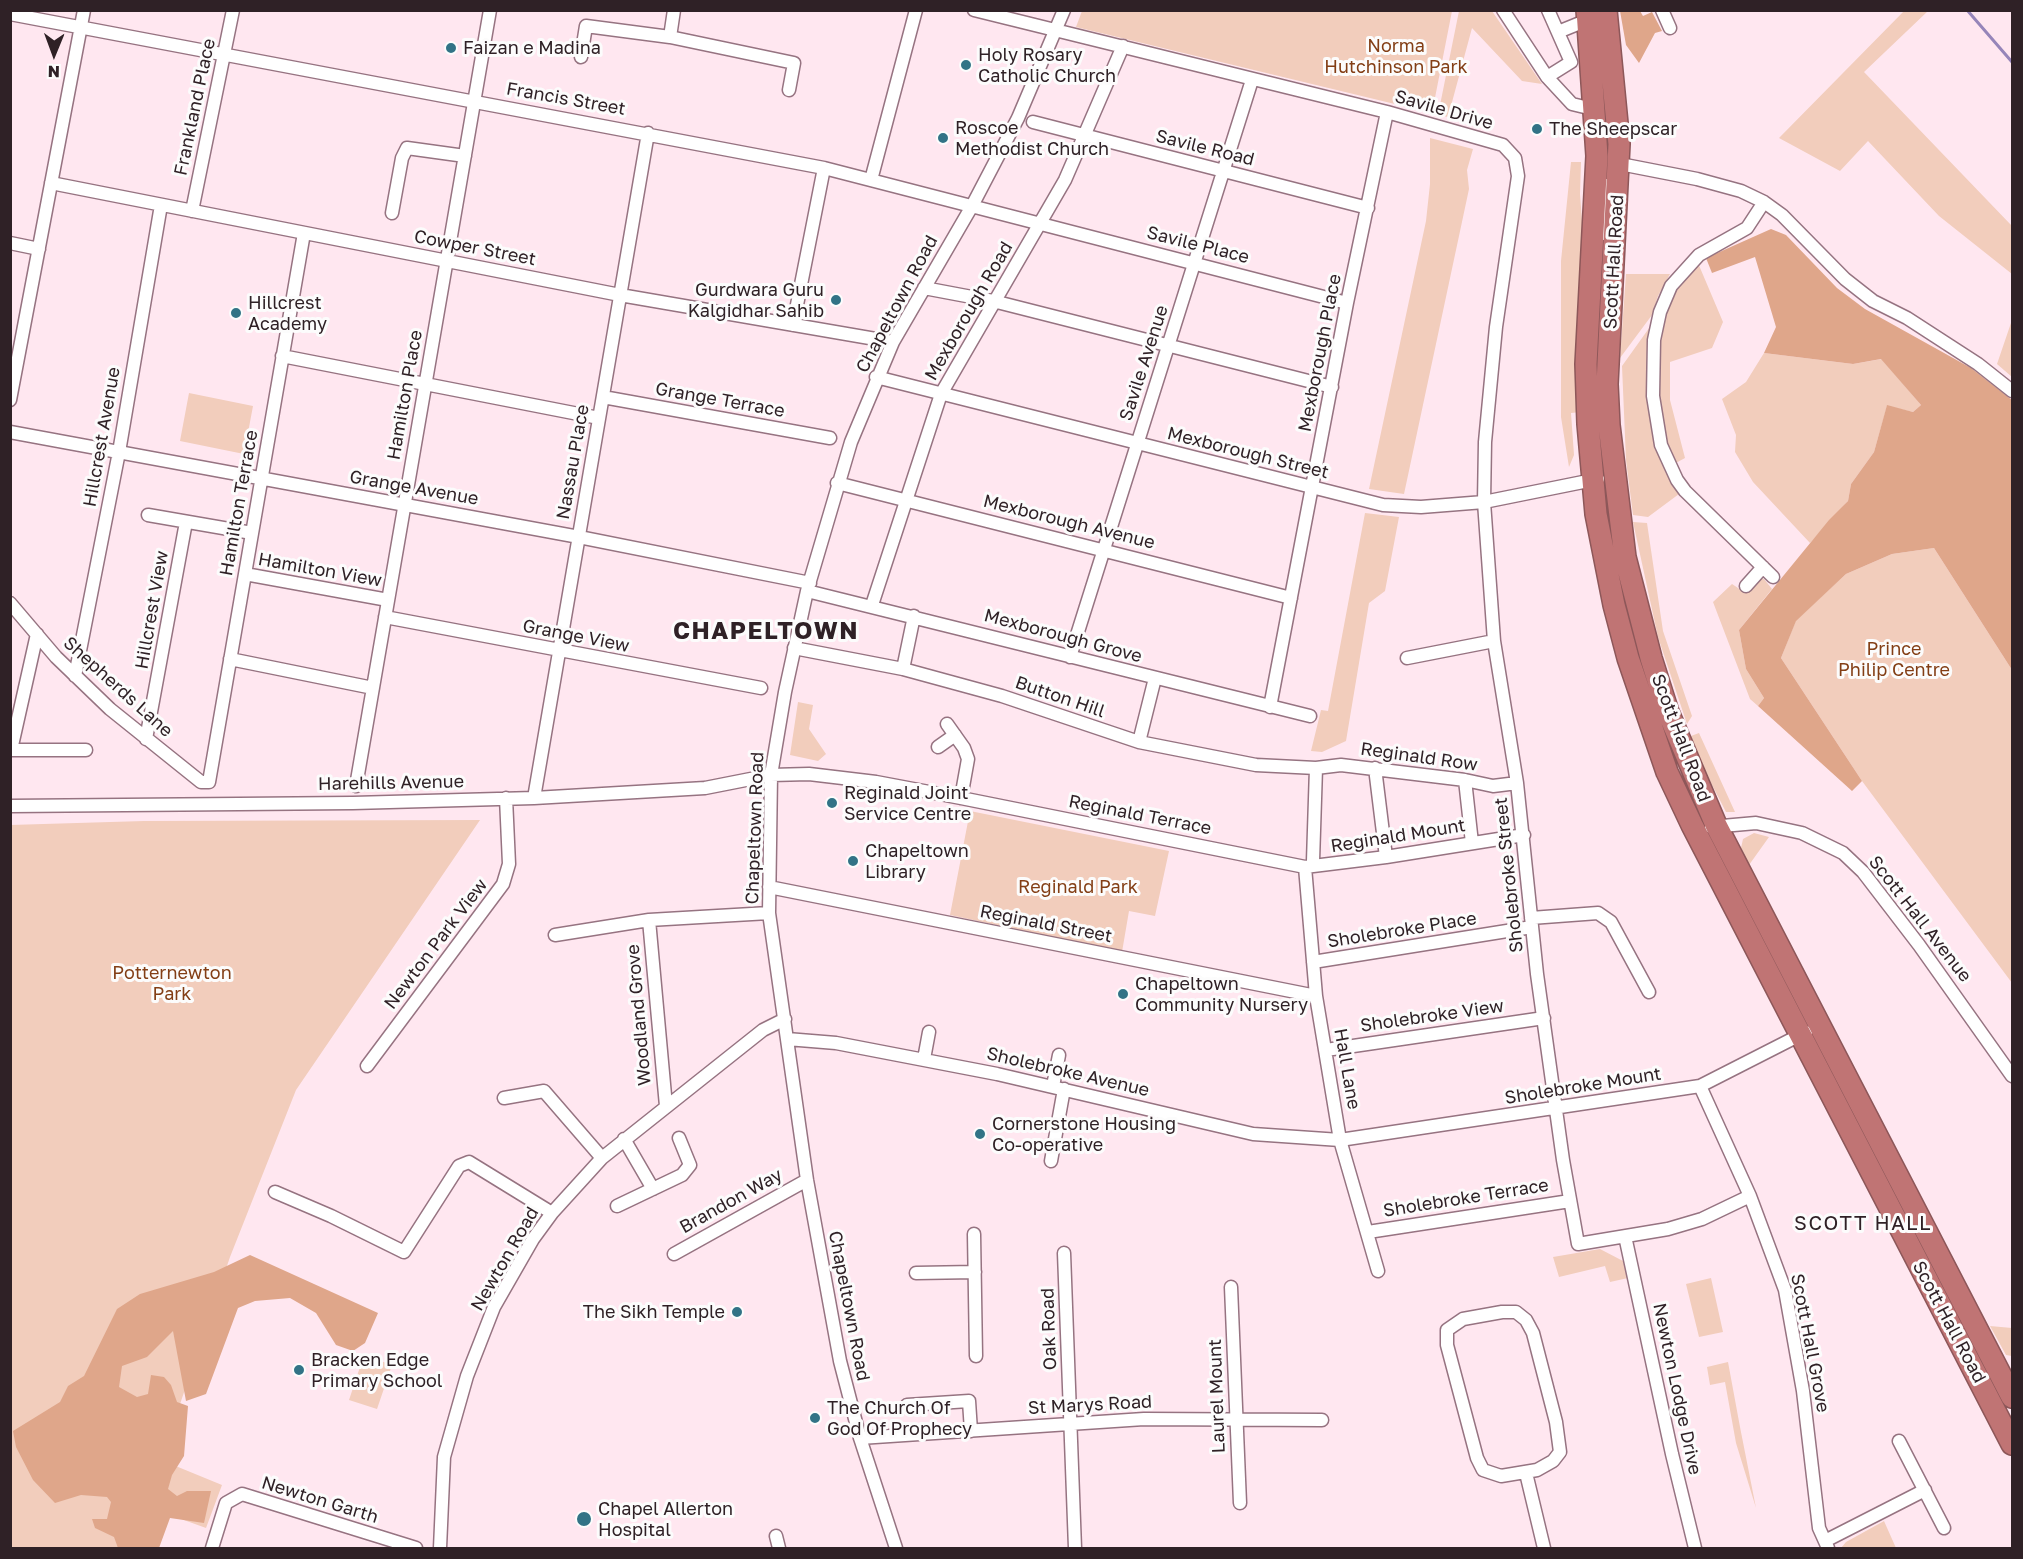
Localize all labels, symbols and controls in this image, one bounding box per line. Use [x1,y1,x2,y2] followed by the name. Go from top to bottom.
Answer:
[24,24,84,84] north arrow
[1324,35,1468,78] park label: Norma Hutchinson Park
[170,37,220,177] street label: Frankland Place
[463,37,601,59] place label: Faizan e Madina
[444,41,458,55] marker: Faizan e Madina
[978,44,1116,86] place label: Holy Rosary Catholic Church
[959,58,973,72] marker: Holy Rosary Catholic Church
[47,62,60,82] text: N
[505,78,627,120] street label: Francis Street
[1392,86,1496,134] street label: Savile Drive
[955,117,1109,160] place label: Roscoe Methodist Church
[1549,118,1677,140] place label: The Sheepscar
[1530,122,1544,136] marker: The Sheepscar
[1153,125,1257,171] street label: Savile Road
[936,131,950,145] marker: Roscoe Methodist Church
[1600,194,1628,330] street label: Scott Hall Road
[1145,222,1251,268] street label: Savile Place
[412,226,538,270] street label: Cowper Street
[852,232,942,376] street label: Chapeltown Road
[920,238,1018,384] street label: Mexborough Road
[1294,272,1346,434] street label: Mexborough Place
[688,279,824,322] place label: Gurdwara Guru Kalgidhar Sahib
[248,292,327,334] place label: Hillcrest Academy
[829,293,843,307] marker: Gurdwara Guru Kalgidhar Sahib
[1115,302,1173,424] street label: Savile Avenue
[229,306,243,320] marker: Hillcrest Academy
[383,328,427,462] street label: Hamilton Place
[79,365,125,509] street label: Hillcrest Avenue
[654,378,786,422] street label: Grange Terrace
[552,403,594,521] street label: Nassau Place
[1165,422,1331,484] street label: Mexborough Street
[216,428,262,578] street label: Hamilton Terrace
[348,466,480,510] street label: Grange Avenue
[981,490,1157,554] street label: Mexborough Avenue
[256,548,384,592] street label: Hamilton View
[131,549,173,671] street label: Hillcrest View
[982,605,1144,667] street label: Mexborough Grove
[521,615,631,657] street label: Grange View
[673,617,859,645] district label: CHAPELTOWN
[59,632,177,742] street label: Shepherds Lane
[1838,638,1950,680] park label: Prince Philip Centre
[1647,671,1715,805] street label: Scott Hall Road
[1012,672,1108,722] street label: Button Hill
[1359,738,1479,776] street label: Reginald Row
[742,751,768,905] street label: Chapeltown Road
[318,771,464,795] street label: Harehills Avenue
[844,782,971,824] place label: Reginald Joint Service Centre
[1067,791,1213,839] street label: Reginald Terrace
[825,796,839,810] marker: Reginald Joint Service Centre
[1490,796,1528,954] street label: Sholebroke Street
[1329,815,1467,857] street label: Reginald Mount
[865,840,969,882] place label: Chapeltown Library
[1864,852,1976,986] street label: Scott Hall Avenue
[846,854,860,868] marker: Chapeltown Library
[380,875,492,1013] street label: Newton Park View
[1018,876,1138,898] park label: Reginald Park
[978,901,1114,947] street label: Reginald Street
[1326,908,1478,952] street label: Sholebroke Place
[622,943,656,1087] street label: Woodland Grove
[112,962,232,1004] park label: Potternewton Park
[1135,973,1308,1016] place label: Chapeltown Community Nursery
[1116,987,1130,1001] marker: Chapeltown Community Nursery
[1359,995,1505,1037] street label: Sholebroke View
[1329,1027,1365,1111] street label: Hall Lane
[984,1043,1152,1101] street label: Sholebroke Avenue
[1503,1063,1663,1109] street label: Sholebroke Mount
[992,1113,1176,1156] place label: Cornerstone Housing Co-operative
[973,1127,987,1141] marker: Cornerstone Housing Co-operative
[676,1164,786,1238] street label: Brandon Way
[1382,1174,1550,1222] street label: Sholebroke Terrace
[467,1203,543,1315] street label: Newton Road
[1794,1212,1932,1236] district label: SCOTT HALL
[824,1229,874,1383] street label: Chapeltown Road
[1908,1257,1990,1387] street label: Scott Hall Road
[1786,1272,1834,1414] street label: Scott Hall Grove
[1037,1288,1061,1370] street label: Oak Road
[583,1301,725,1323] place label: The Sikh Temple
[1648,1301,1706,1477] street label: Newton Lodge Drive
[730,1305,744,1319] marker: The Sikh Temple
[1204,1339,1230,1453] street label: Laurel Mount
[311,1349,443,1392] place label: Bracken Edge Primary School
[292,1363,306,1377] marker: Bracken Edge Primary School
[1027,1391,1153,1419] street label: St Marys Road
[827,1397,972,1440] place label: The Church Of God Of Prophecy
[808,1411,822,1425] marker: The Church Of God Of Prophecy
[259,1472,381,1528] street label: Newton Garth
[598,1498,733,1540] place label: Chapel Allerton Hospital
[575,1510,593,1528] marker: Chapel Allerton Hospital

